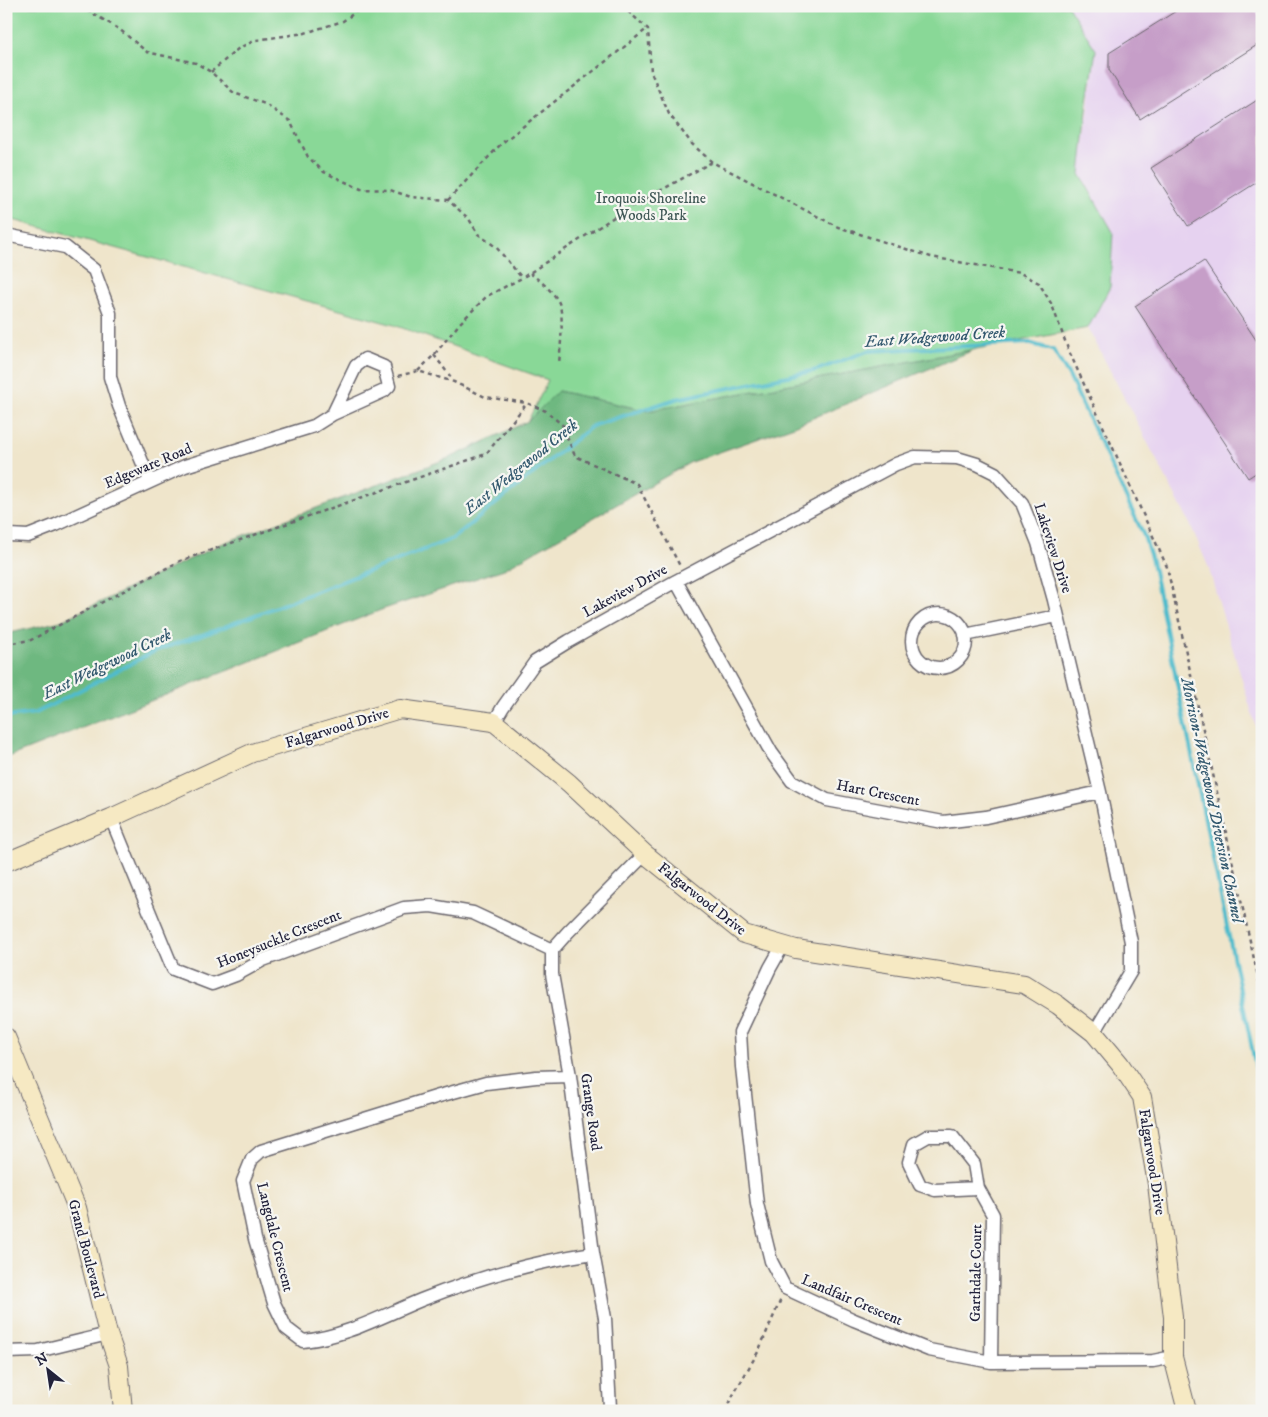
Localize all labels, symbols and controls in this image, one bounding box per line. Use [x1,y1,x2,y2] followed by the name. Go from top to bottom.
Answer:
[596,189,706,225] park label: Iroquois Shoreline Woods Park
[863,322,1006,352] water label: East Wedgewood Creek
[459,415,582,520] water label: East Wedgewood Creek
[101,439,195,493] street label: Edgeware Road
[1030,501,1076,595] street label: Lakeview Drive
[579,560,671,622] street label: Lakeview Drive
[39,624,175,704] water label: East Wedgewood Creek
[1176,675,1248,926] water label: Morrison-Wedgewood Diversion Channel
[283,703,391,753] street label: Falgarwood Drive
[835,776,921,810] street label: Hart Crescent
[654,858,750,940] street label: Falgarwood Drive
[214,905,344,973] street label: Honeysuckle Crescent
[576,1072,606,1152] street label: Grange Road
[1134,1108,1170,1216] street label: Falgarwood Drive
[252,1180,298,1294] street label: Langdale Crescent
[64,1197,108,1301] street label: Grand Boulevard
[966,1224,986,1322] street label: Garthdale Court
[798,1270,906,1330] street label: Landfair Crescent
[22,1344,72,1394] north arrow
[33,1349,52,1370] text: N

